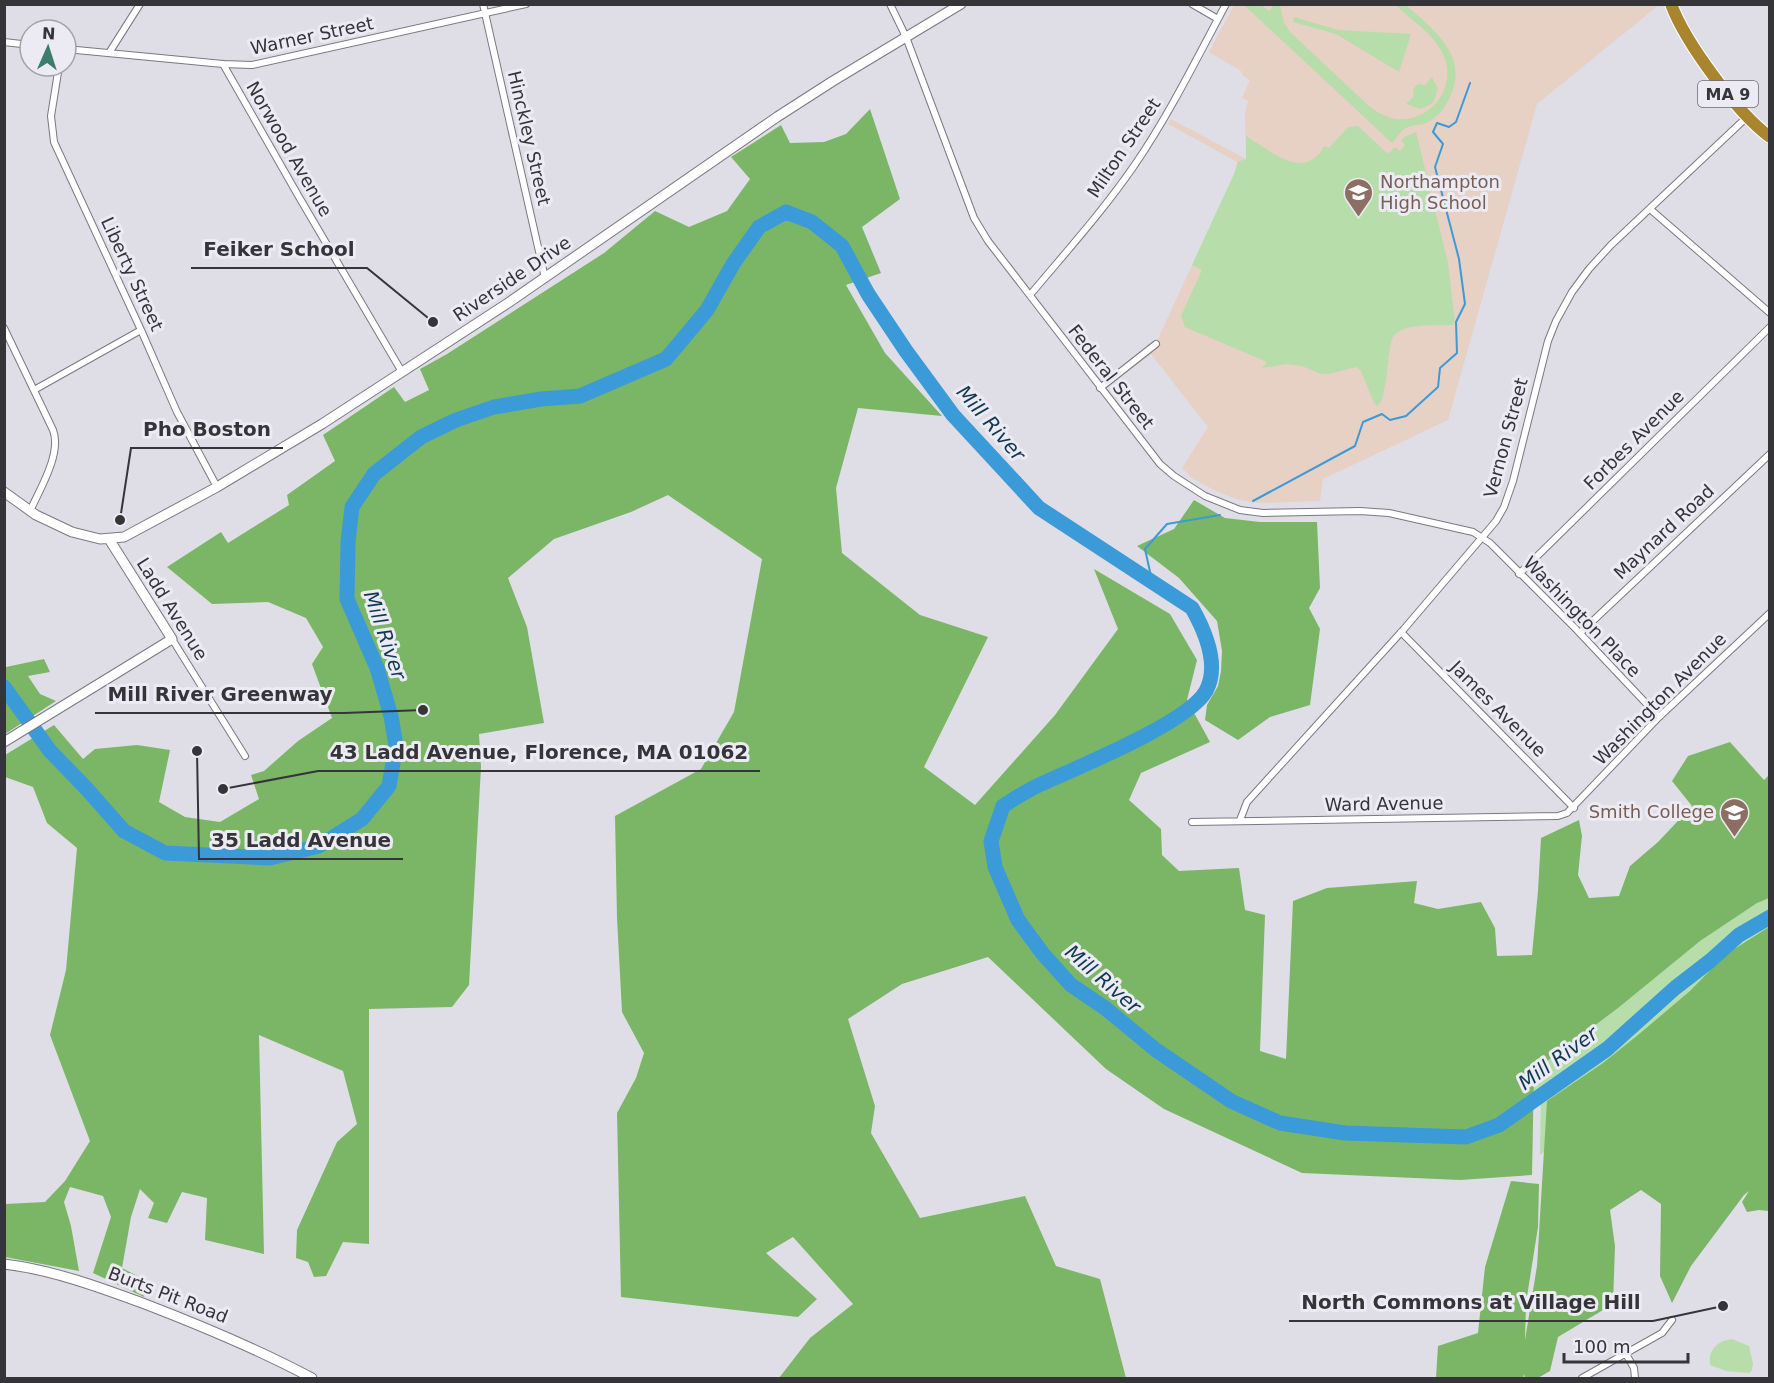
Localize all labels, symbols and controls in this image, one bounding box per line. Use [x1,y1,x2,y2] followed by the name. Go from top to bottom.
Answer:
[249,12,375,59] street label: Warner Street
[18,18,78,78] north arrow
[42,24,56,43] text: N
[504,69,555,207] street label: Hinckley Street
[242,77,337,220] street label: Norwood Avenue
[1698,81,1758,107] road number: MA 9
[1083,94,1165,201] street label: Milton Street
[1380,171,1500,213] place label: Northampton High School
[1343,176,1375,218] school or university icon: Northampton High School
[97,214,168,334] street label: Liberty Street
[191,230,367,268] callout: Feiker School
[449,232,574,326] street label: Riverside Drive
[203,237,355,261] text: Feiker School
[1064,320,1159,433] street label: Federal Street
[1479,376,1532,500] street label: Vernon Street
[952,380,1031,467] water label: Mill River
[1579,385,1688,494] street label: Forbes Avenue
[131,410,283,448] callout: Pho Boston
[143,417,271,441] text: Pho Boston
[1609,480,1718,583] street label: Maynard Road
[1519,552,1645,681] street label: Washington Place
[133,554,212,664] street label: Ladd Avenue
[359,588,412,684] water label: Mill River
[1589,628,1730,769] street label: Washington Avenue
[1445,656,1551,761] street label: James Avenue
[95,675,344,713] callout: Mill River Greenway
[107,682,333,706] text: Mill River Greenway
[318,733,760,771] callout: 43 Ladd Avenue, Florence, MA 01062
[330,740,748,764] text: 43 Ladd Avenue, Florence, MA 01062
[1324,792,1444,815] street label: Ward Avenue
[1719,796,1751,838] school or university icon: Smith College
[1589,801,1714,822] place label: Smith College
[199,821,403,859] callout: 35 Ladd Avenue
[211,828,391,852] text: 35 Ladd Avenue
[1060,940,1147,1019] water label: Mill River
[1514,1020,1604,1095] water label: Mill River
[105,1262,231,1327] street label: Burts Pit Road
[1289,1283,1653,1321] callout: North Commons at Village Hill
[1301,1290,1641,1314] text: North Commons at Village Hill
[1564,1326,1688,1364] scale bar
[1573,1336,1631,1357] text: 100 m

